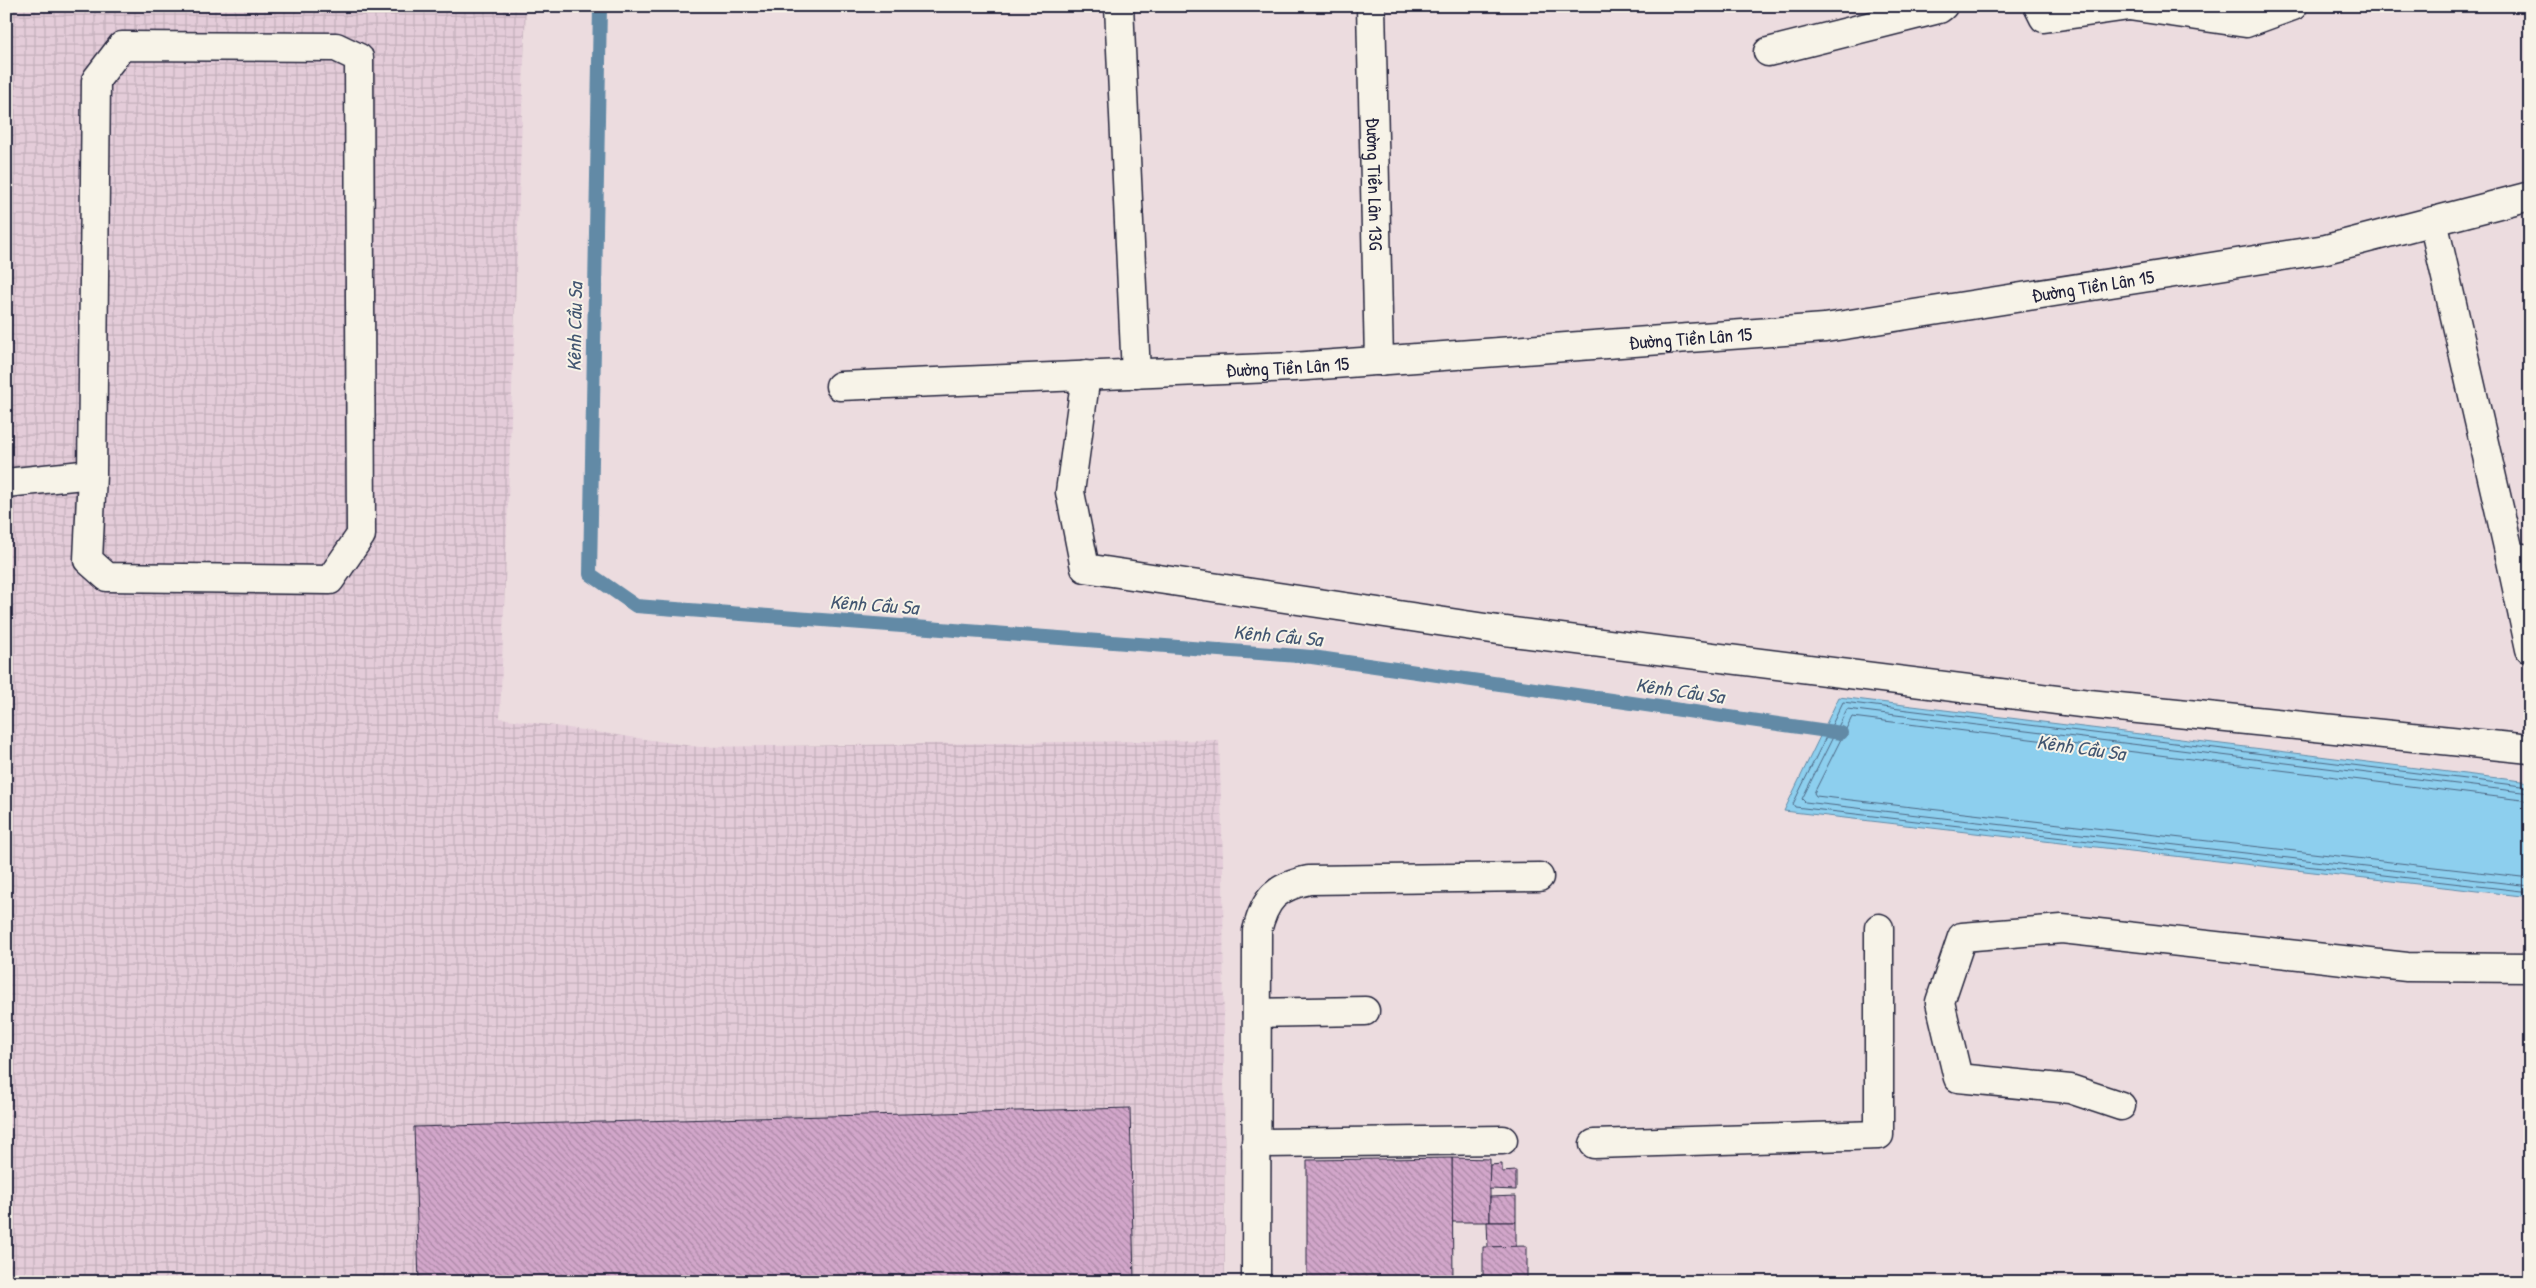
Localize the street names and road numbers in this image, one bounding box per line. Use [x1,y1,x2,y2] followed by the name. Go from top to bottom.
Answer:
[1361,117,1390,251] street label: Đường Tiền Lân 13G
[2030,263,2156,308] street label: Đường Tiền Lân 15
[1628,320,1753,355] street label: Đường Tiền Lân 15
[1225,350,1350,383] street label: Đường Tiền Lân 15

